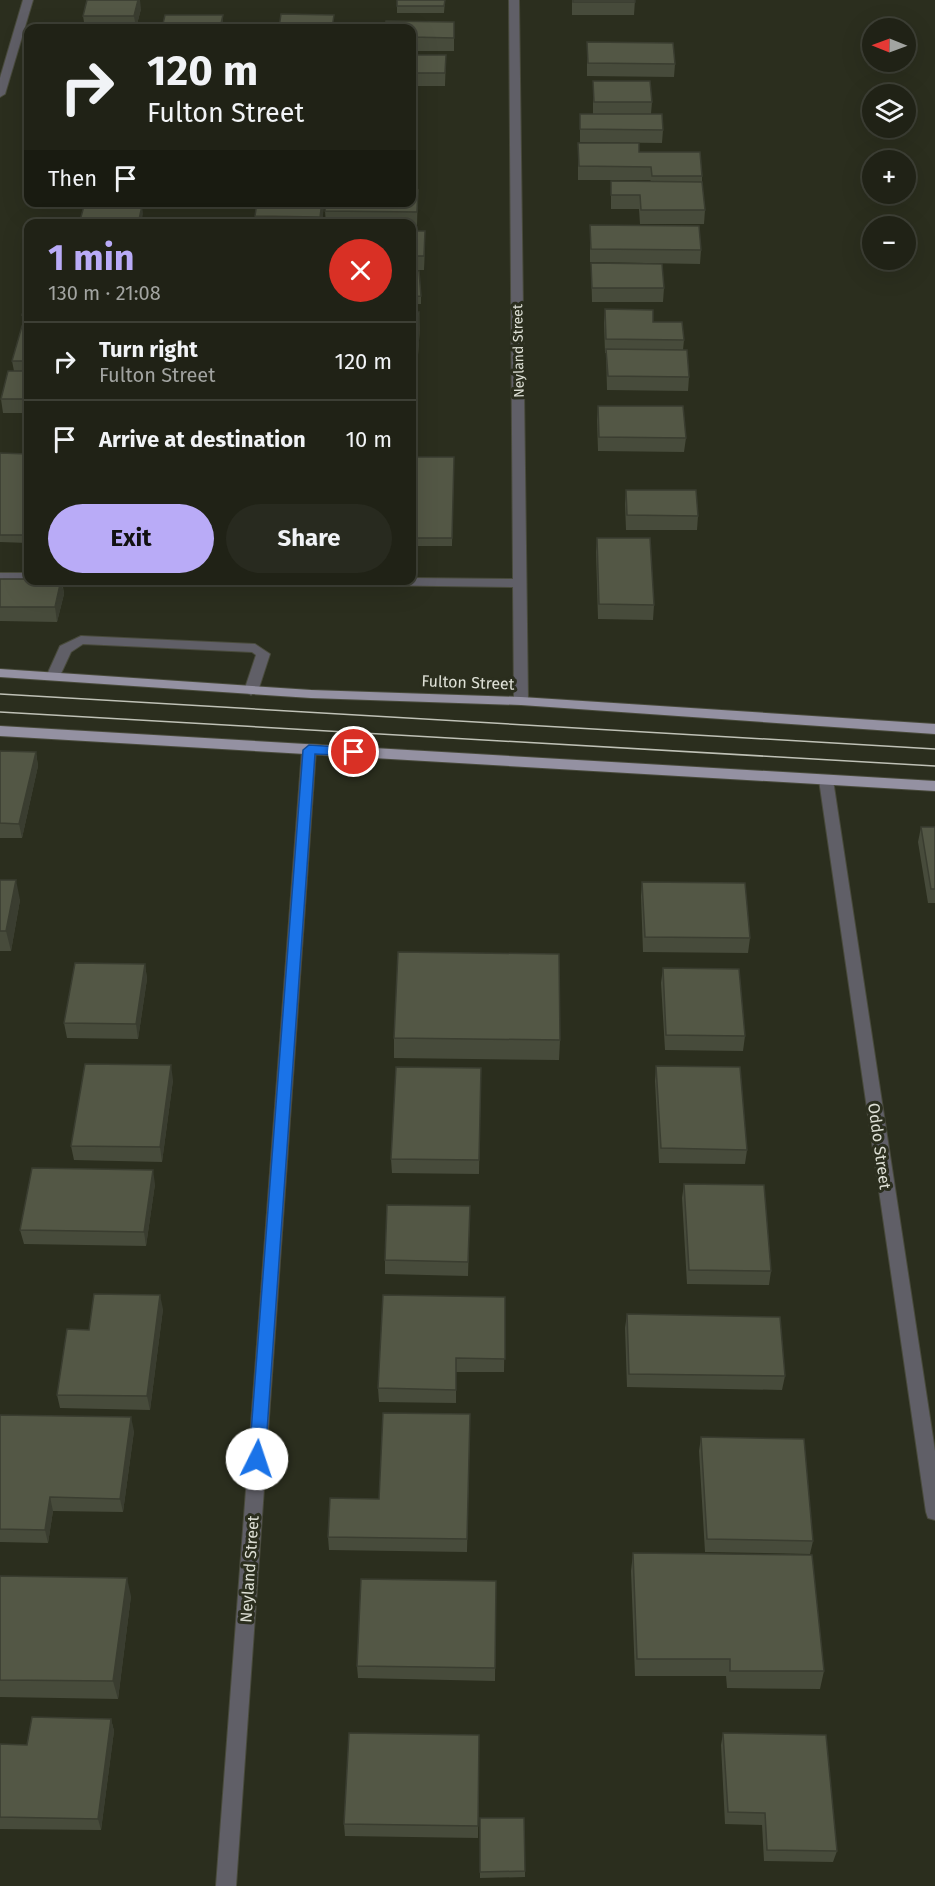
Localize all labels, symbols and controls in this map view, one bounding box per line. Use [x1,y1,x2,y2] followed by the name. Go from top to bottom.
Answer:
[862,18,916,72] north arrow
[862,18,916,270] map controls
[147,46,258,96] text: 120 m
[48,48,126,126] icon: right
[862,84,916,138] button: layers
[147,97,304,129] text: Fulton Street
[862,150,916,204] button: +
[109,162,142,195] icon: arrive
[48,165,97,192] text: Then
[862,216,916,270] button: −
[48,236,135,280] text: 1 min
[329,239,392,302] button: close
[48,281,161,305] text: 130 m · 21:08
[509,303,528,398] street label: Neyland Street
[99,336,198,363] text: Turn right
[48,345,81,378] icon: right
[335,348,392,375] text: 120 m
[99,363,215,387] text: Fulton Street
[48,423,81,456] icon: arrive
[99,426,306,453] text: Arrive at destination
[346,426,392,453] text: 10 m
[48,504,214,573] button: Exit
[226,504,392,573] button: Share
[421,671,515,694] street label: Fulton Street
[328,726,379,777] pin
[337,735,370,768] icon: arrive
[864,1102,895,1191] street label: Oddo Street
[225,1427,289,1491] position arrow
[236,1515,263,1623] street label: Neyland Street

